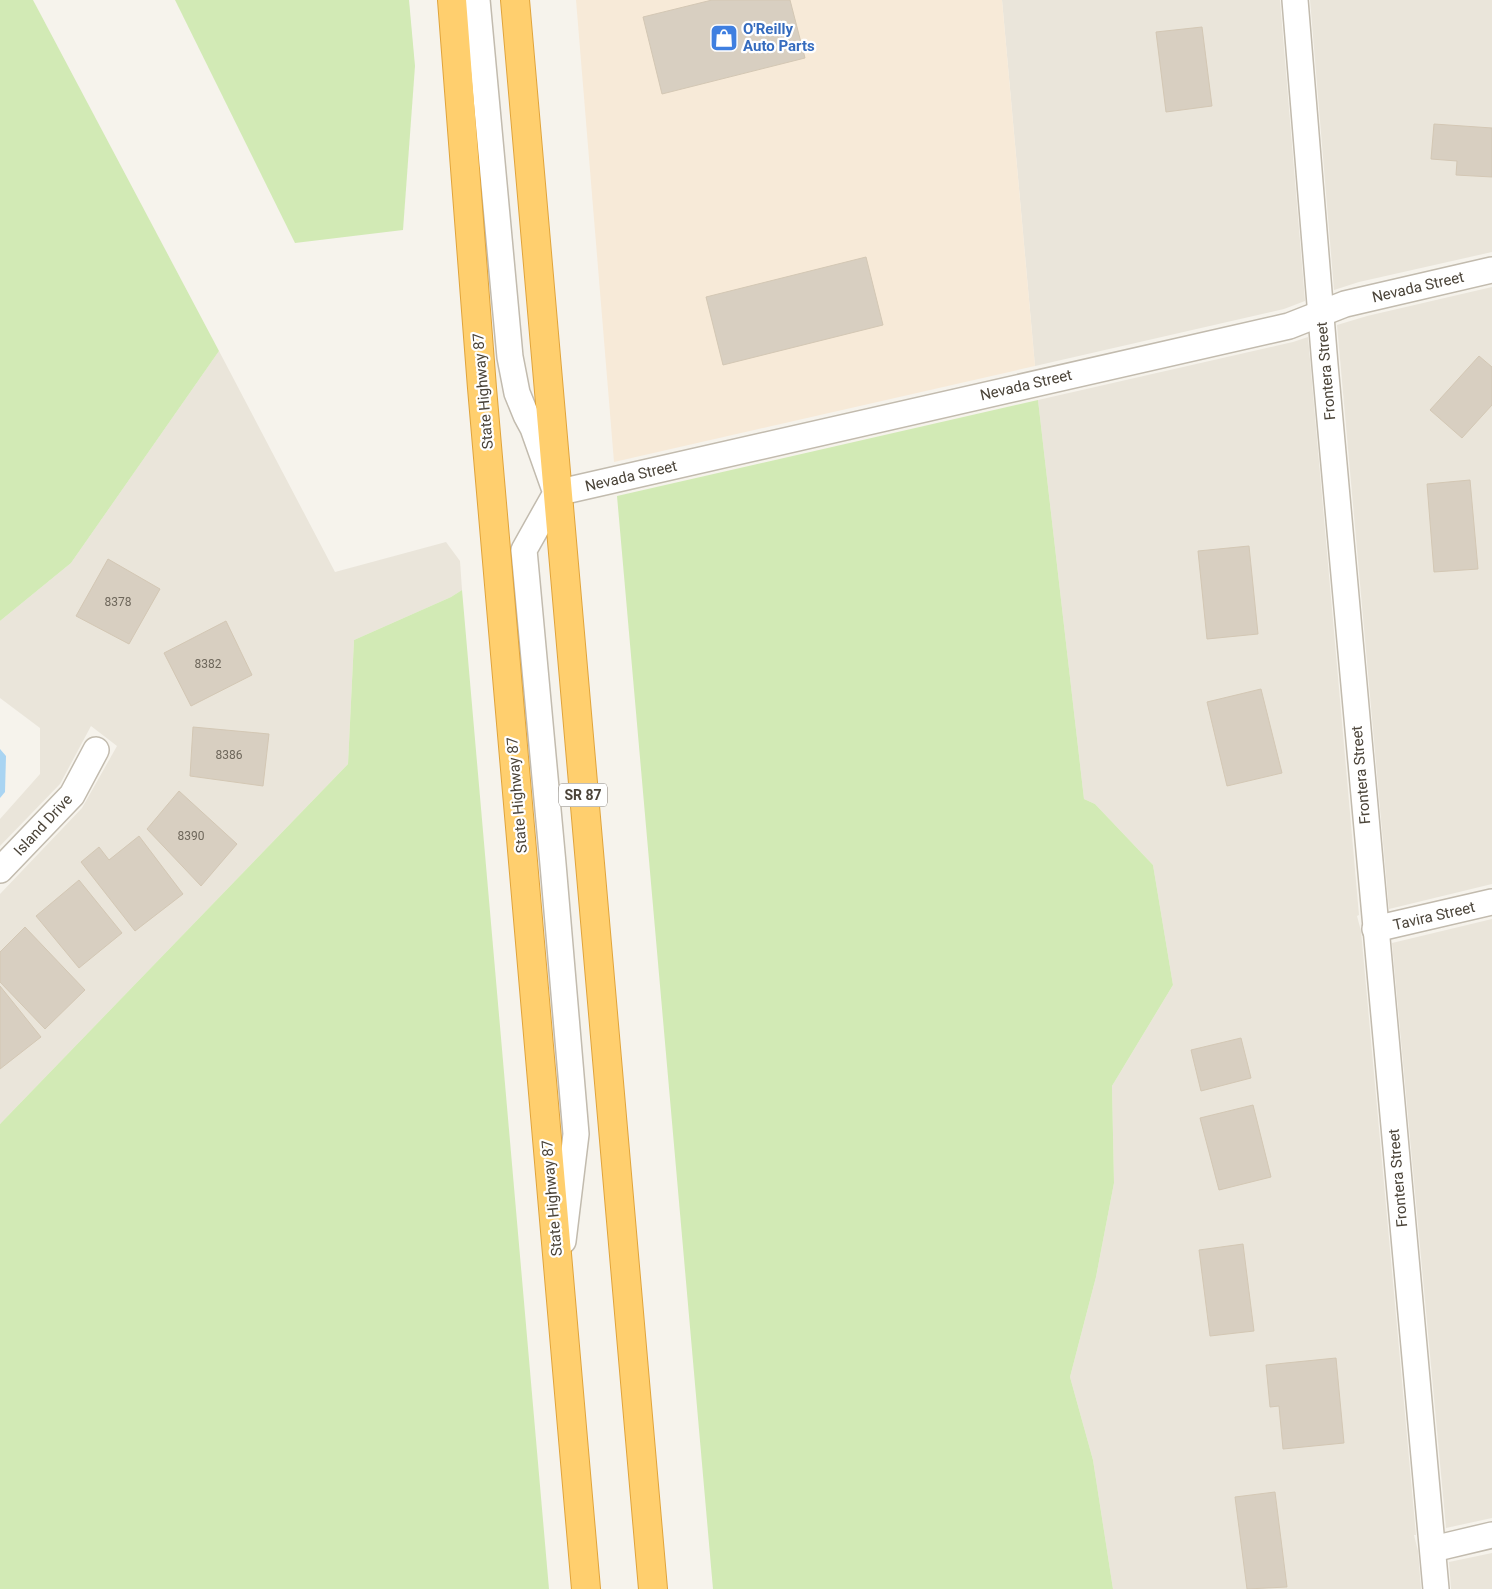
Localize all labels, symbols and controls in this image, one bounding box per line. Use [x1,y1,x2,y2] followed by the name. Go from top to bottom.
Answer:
[743,20,815,55] place label: O'Reilly Auto Parts
[709,23,739,53] shop icon: O'Reilly Auto Parts
[1370,268,1466,306] street label: Nevada Street
[1313,321,1339,421] street label: Frontera Street
[469,332,497,450] street label: State Highway 87
[978,366,1074,404] street label: Nevada Street
[583,457,679,495] street label: Nevada Street
[105,595,132,609] house number: 8378
[195,657,222,671] house number: 8382
[1348,725,1374,825] street label: Frontera Street
[503,736,531,854] street label: State Highway 87
[216,748,243,762] house number: 8386
[559,784,607,806] road number: SR 87
[10,790,76,860] street label: Island Drive
[178,829,205,843] house number: 8390
[1391,898,1477,934] street label: Tavira Street
[1385,1128,1411,1228] street label: Frontera Street
[538,1139,566,1257] street label: State Highway 87

